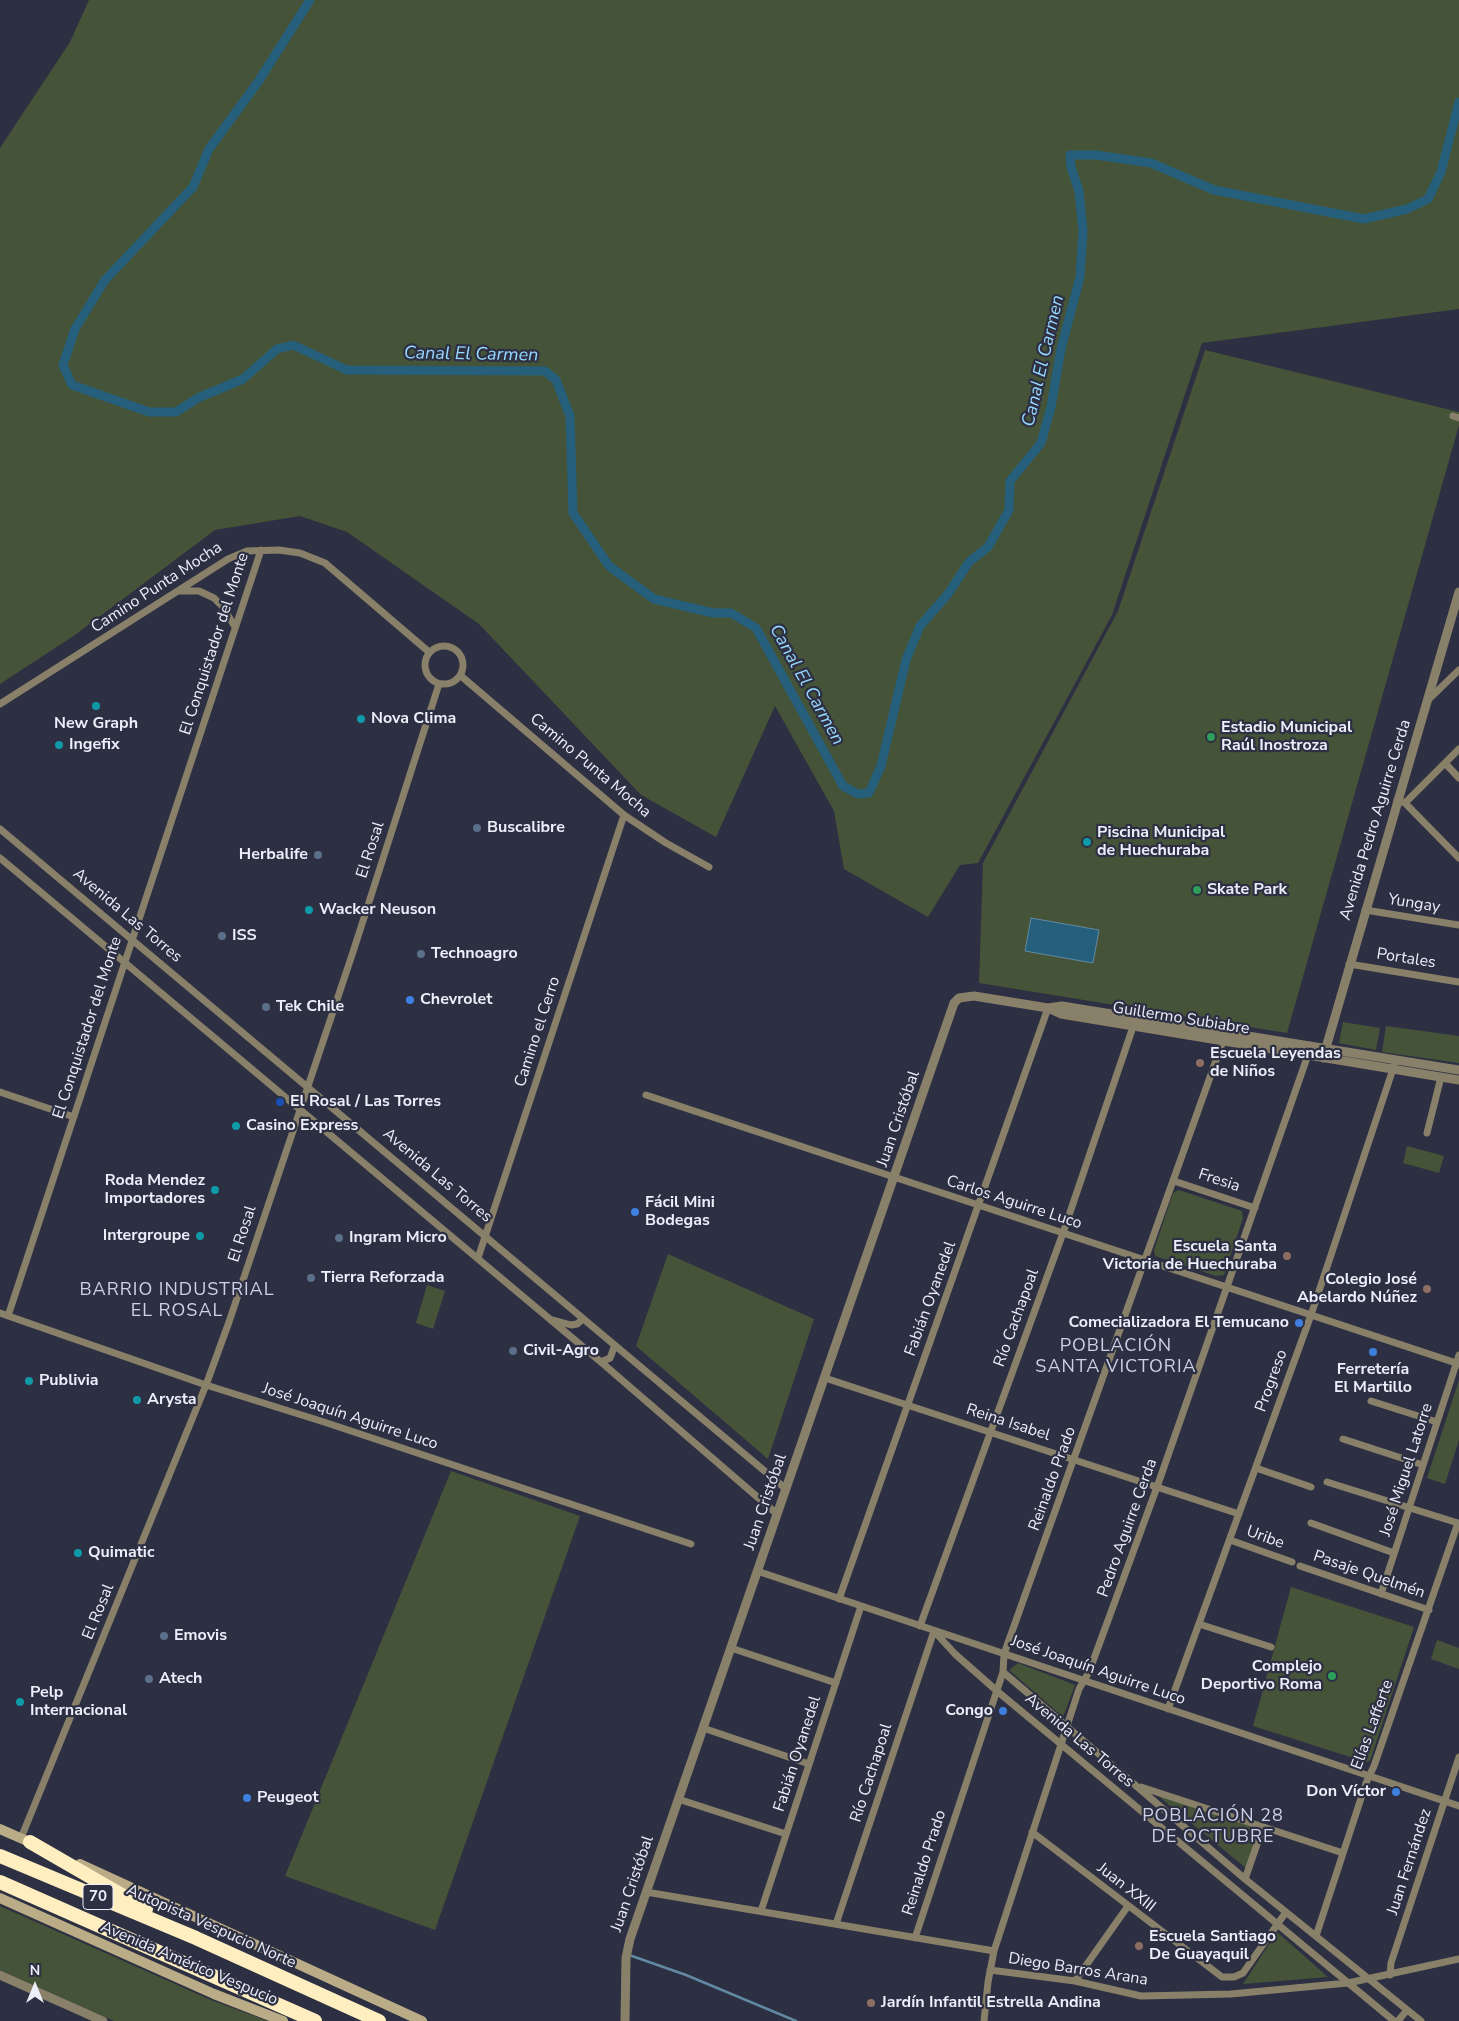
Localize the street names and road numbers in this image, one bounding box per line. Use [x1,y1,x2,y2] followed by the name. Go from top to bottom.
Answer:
[88,538,226,638] street label: Camino Punta Mocha
[176,550,254,738] street label: El Conquistador del Monte
[525,710,655,822] street label: Camino Punta Mocha
[1336,717,1416,923] street label: Avenida Pedro Aguirre Cerda
[353,819,389,881] street label: El Rosal
[69,865,185,967] street label: Avenida Las Torres
[1387,890,1441,918] street label: Yungay
[49,934,127,1122] street label: El Conquistador del Monte
[1375,945,1437,973] street label: Portales
[511,974,565,1090] street label: Camino el Cerro
[1111,999,1251,1039] street label: Guillermo Subiabre
[874,1068,924,1170] street label: Juan Cristóbal
[379,1125,495,1227] street label: Avenida Las Torres
[1196,1165,1242,1197] street label: Fresia
[944,1172,1084,1234] street label: Carlos Aguirre Luco
[225,1203,261,1265] street label: El Rosal
[901,1239,961,1359] street label: Fabián Oyanedel
[990,1266,1044,1370] street label: Río Cachapoal
[1252,1347,1292,1415] street label: Progreso
[260,1380,440,1454] street label: José Joaquín Aguirre Luco
[964,1400,1052,1446] street label: Reina Isabel
[1376,1401,1438,1539] street label: José Miguel Latorre
[1025,1424,1081,1534] street label: Reinaldo Prado
[741,1451,791,1553] street label: Juan Cristóbal
[1094,1456,1162,1600] street label: Pedro Aguirre Cerda
[1243,1522,1287,1554] street label: Uribe
[1311,1547,1427,1603] street label: Pasaje Quelmén
[79,1581,119,1643] street label: El Rosal
[1008,1632,1188,1710] street label: José Joaquín Aguirre Luco
[1348,1678,1398,1772] street label: Elías Lafferte
[1021,1690,1137,1792] street label: Avenida Las Torres
[770,1694,826,1814] street label: Fabián Oyanedel
[847,1721,897,1825] street label: Río Cachapoal
[1384,1807,1436,1917] street label: Juan Fernández
[899,1808,951,1918] street label: Reinaldo Prado
[608,1833,658,1935] street label: Juan Cristóbal
[1093,1859,1159,1917] street label: Juan XXIII
[123,1881,299,1973] street label: Autopista Vespucio Norte
[83,1884,113,1910] road number: 70
[97,1918,281,2010] street label: Avenida Américo Vespucio
[1007,1949,1149,1991] street label: Diego Barros Arana

